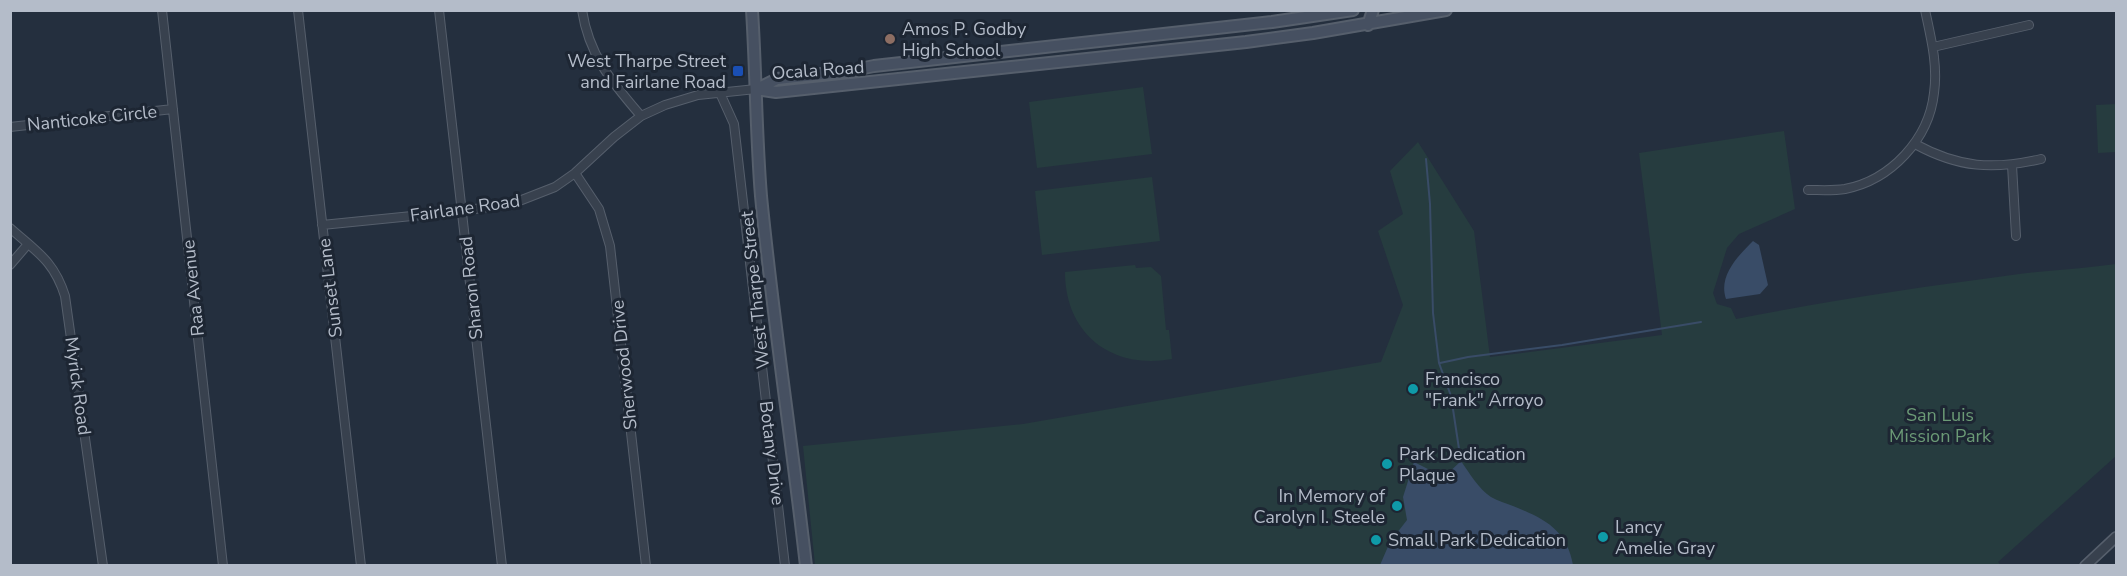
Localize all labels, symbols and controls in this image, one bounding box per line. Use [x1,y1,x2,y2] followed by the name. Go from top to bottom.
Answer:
[902,17,1027,62] place label: Amos P. Godby High School
[883,32,897,46] marker: Amos P. Godby High School
[567,49,727,94] place label: West Tharpe Street and Fairlane Road
[771,55,865,85] street label: Ocala Road
[731,64,745,78] marker: West Tharpe Street and Fairlane Road
[26,99,158,137] street label: Nanticoke Circle
[408,188,522,228] street label: Fairlane Road
[735,209,775,370] street label: West Tharpe Street
[454,235,488,341] street label: Sharon Road
[312,237,348,339] street label: Sunset Lane
[176,239,210,337] street label: Raa Avenue
[605,299,643,431] street label: Sherwood Drive
[59,335,97,437] street label: Myrick Road
[1425,367,1543,412] place label: Francisco "Frank" Arroyo
[1406,382,1420,396] marker: Francisco "Frank" Arroyo
[754,400,790,506] street label: Botany Drive
[1889,403,1992,448] park label: San Luis Mission Park
[1399,442,1526,487] place label: Park Dedication Plaque
[1380,457,1394,471] marker: Park Dedication Plaque
[1254,484,1386,529] place label: In Memory of Carolyn I. Steele
[1390,499,1404,513] marker: In Memory of Carolyn I. Steele
[1615,515,1716,560] place label: Lancy Amelie Gray
[1388,528,1566,552] place label: Small Park Dedication
[1596,530,1610,544] marker: Lancy Amelie Gray
[1369,533,1383,547] marker: Small Park Dedication

